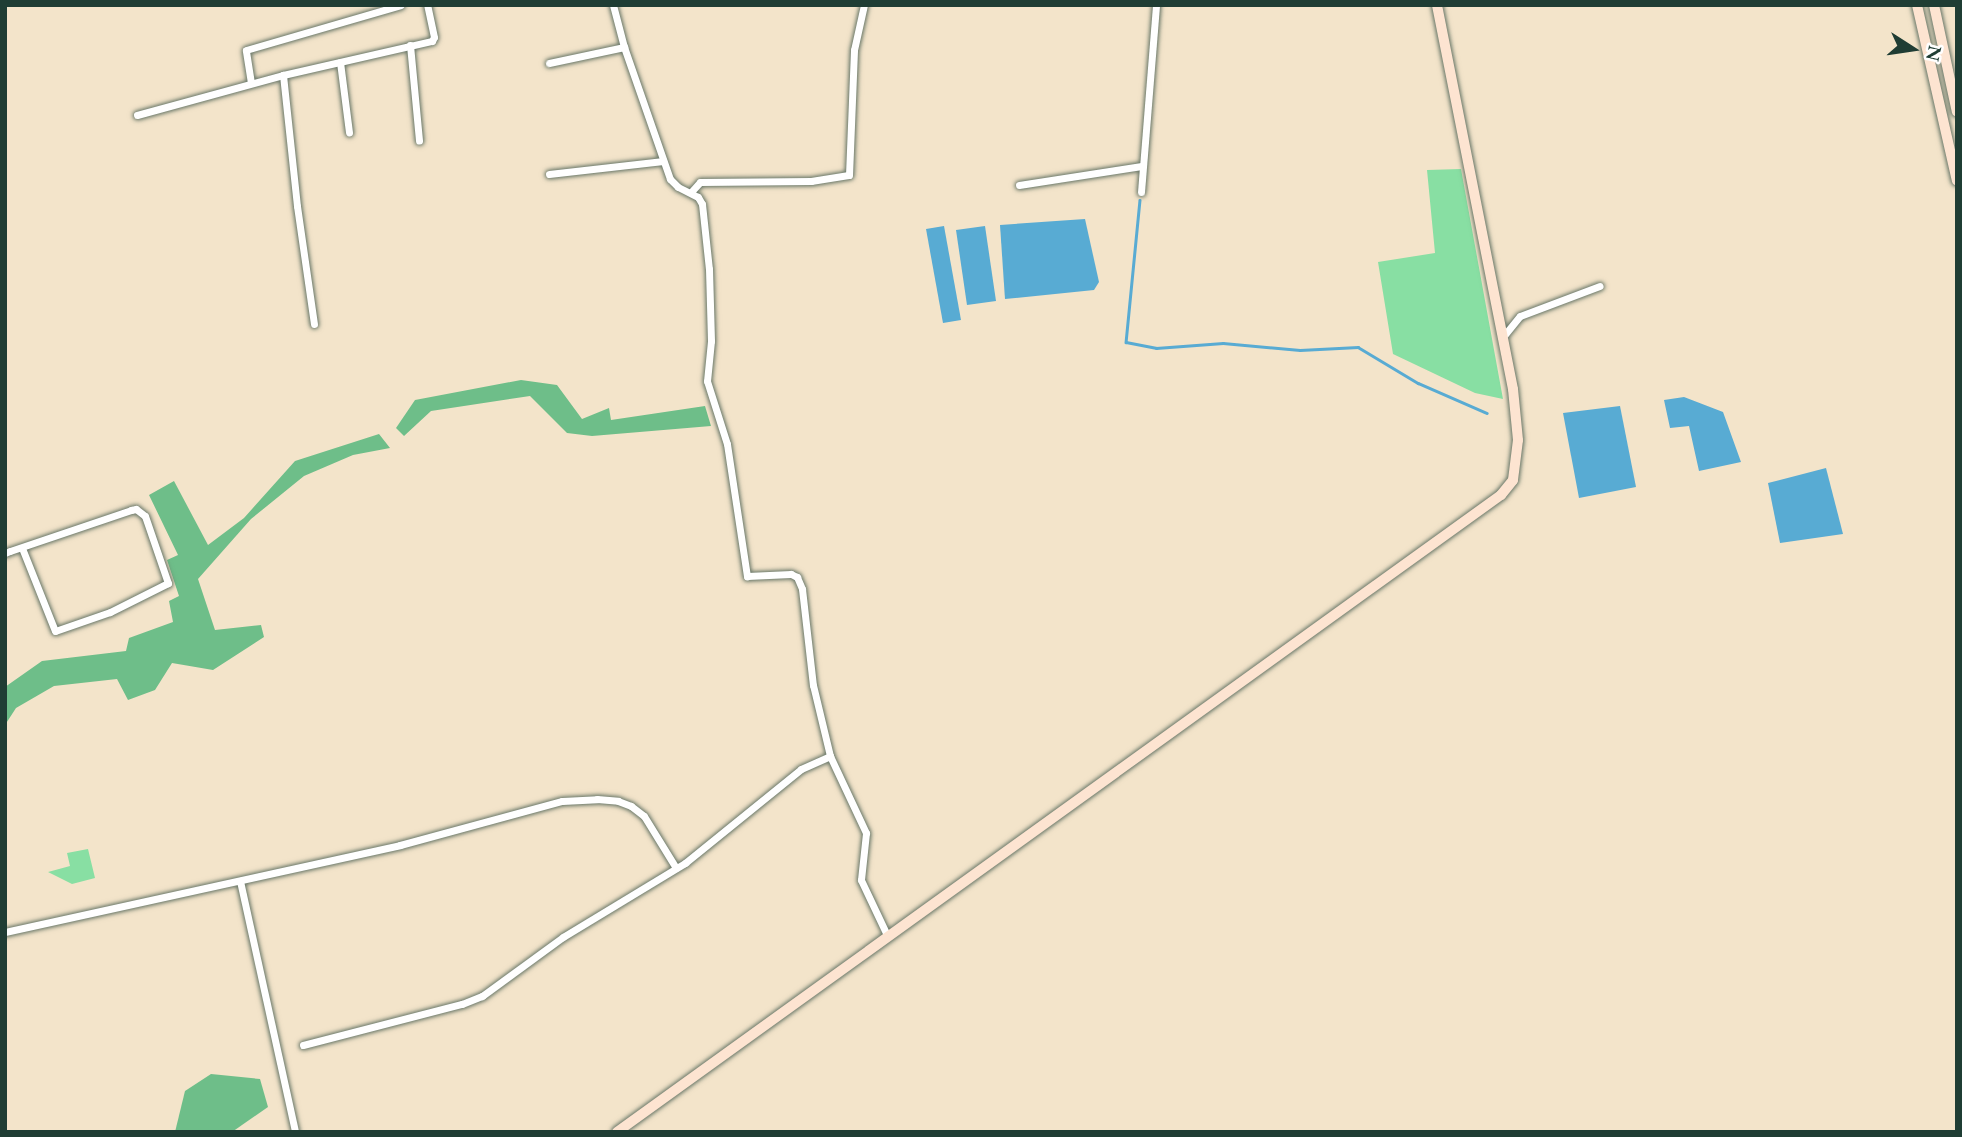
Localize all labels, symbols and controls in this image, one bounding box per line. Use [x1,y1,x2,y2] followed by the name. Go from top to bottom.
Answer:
[1878,14,1948,84] north arrow
[1920,43,1948,64] text: N

